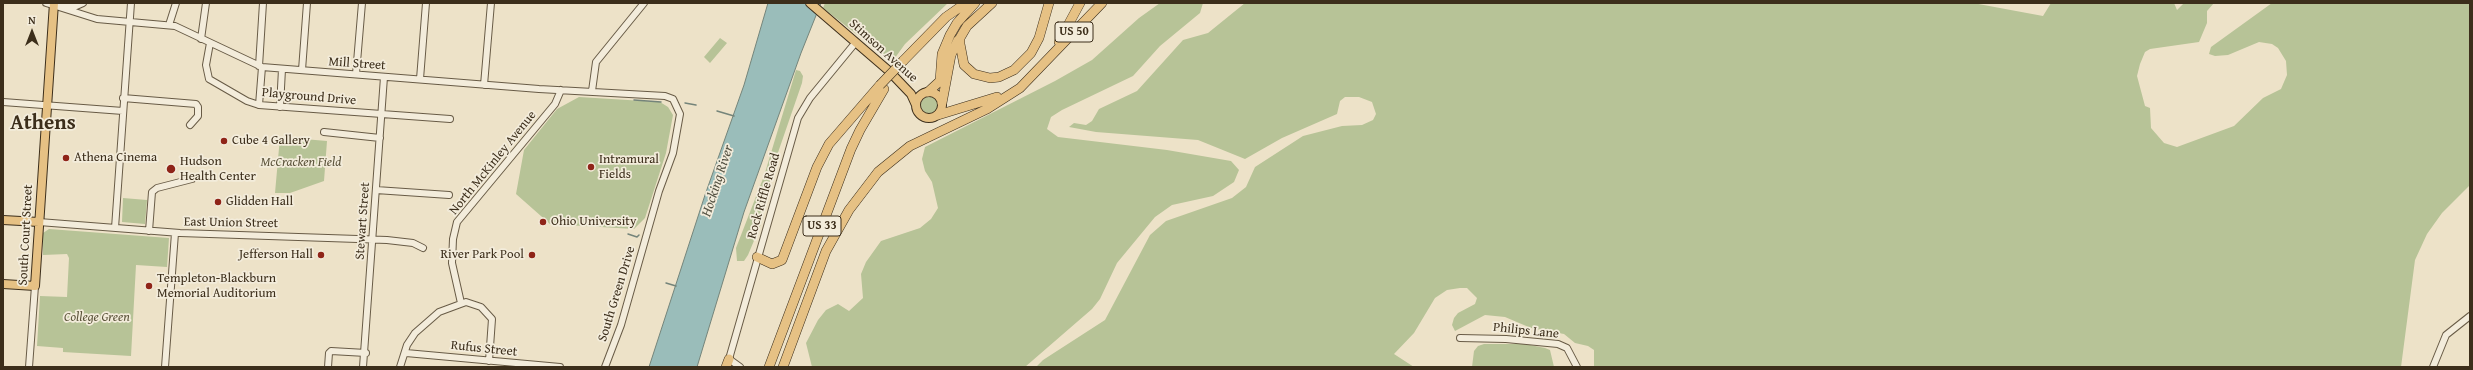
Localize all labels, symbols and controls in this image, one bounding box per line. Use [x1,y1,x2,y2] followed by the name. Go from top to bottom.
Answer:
[12,12,52,52] north arrow
[28,12,36,28] text: N
[845,16,921,86] street label: Stimson Avenue
[1055,22,1093,42] road number: US 50
[328,54,386,74] street label: Mill Street
[261,85,357,109] street label: Playground Drive
[446,108,540,218] street label: North McKinley Avenue
[10,111,76,137] district label: Athens
[232,133,310,149] place label: Cube 4 Gallery
[219,136,229,146] marker: Cube 4 Gallery
[699,143,737,219] water label: Hocking River
[74,150,157,166] place label: Athena Cinema
[744,151,784,241] street label: Rock Riffle Road
[599,152,659,183] place label: Intramural Fields
[61,153,71,163] marker: Athena Cinema
[180,154,256,185] place label: Hudson Health Center
[261,155,341,171] park label: McCracken Field
[586,162,596,172] marker: Intramural Fields
[165,163,177,175] marker: Hudson Health Center
[353,182,373,260] street label: Stewart Street
[16,184,36,286] street label: South Court Street
[226,194,293,210] place label: Glidden Hall
[213,197,223,207] marker: Glidden Hall
[184,214,278,232] street label: East Union Street
[551,214,636,230] place label: Ohio University
[803,216,841,236] road number: US 33
[538,217,548,227] marker: Ohio University
[595,244,639,344] street label: South Green Drive
[239,247,313,263] place label: Jefferson Hall
[441,247,524,263] place label: River Park Pool
[316,250,326,260] marker: Jefferson Hall
[527,250,537,260] marker: River Park Pool
[157,271,276,302] place label: Templeton-Blackburn Memorial Auditorium
[144,281,154,291] marker: Templeton-Blackburn Memorial Auditorium
[64,310,130,326] park label: College Green
[1492,320,1560,342] street label: Philips Lane
[450,338,518,360] street label: Rufus Street

